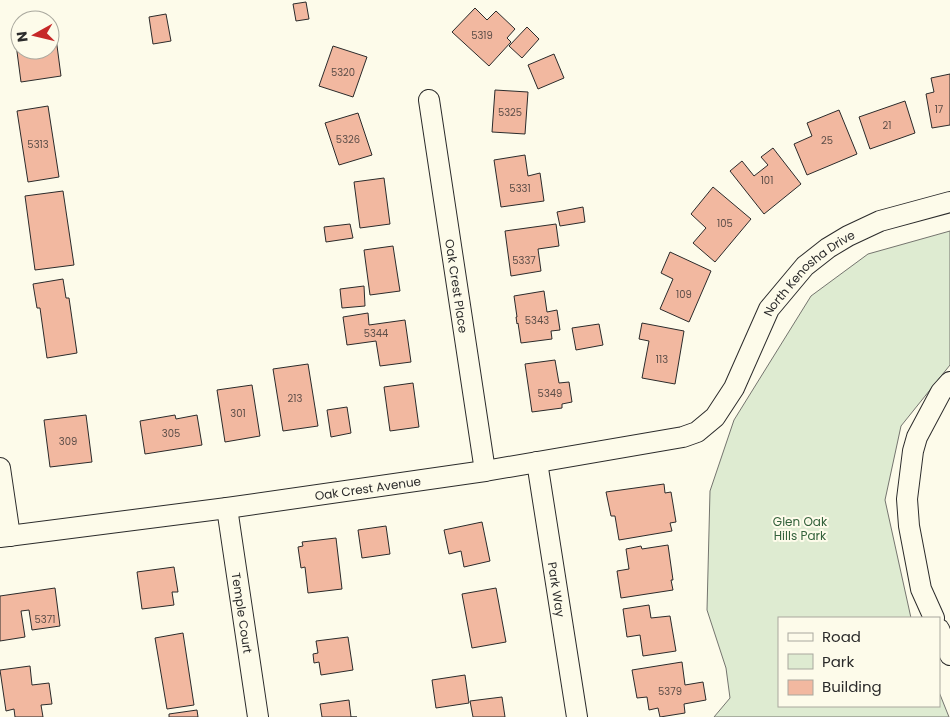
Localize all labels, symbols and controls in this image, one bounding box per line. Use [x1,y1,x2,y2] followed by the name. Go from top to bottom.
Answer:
[10,10,60,60] north arrow
[471,28,493,43] house number: 5319
[11,30,33,43] text: N
[331,65,355,80] house number: 5320
[935,102,944,117] house number: 17
[498,105,522,120] house number: 5325
[883,118,891,133] house number: 21
[336,132,360,147] house number: 5326
[821,133,833,148] house number: 25
[27,137,49,152] house number: 5313
[761,173,773,188] house number: 101
[509,181,531,196] house number: 5331
[717,216,733,231] house number: 105
[759,226,857,318] street label: North Kenosha Drive
[442,238,473,334] street label: Oak Crest Place
[512,253,536,268] house number: 5337
[676,287,692,302] house number: 109
[525,313,549,328] house number: 5343
[364,326,388,341] house number: 5344
[656,352,668,367] house number: 113
[538,386,562,401] house number: 5349
[288,391,303,406] house number: 213
[230,406,246,421] house number: 301
[162,426,180,441] house number: 305
[59,434,77,449] house number: 309
[313,472,422,504] street label: Oak Crest Avenue
[773,513,828,544] park label: Glen Oak Hills Park
[544,561,570,618] street label: Park Way
[228,571,257,654] street label: Temple Court
[35,612,55,627] house number: 5371
[778,617,940,707] legend
[822,626,861,647] text: Road
[822,651,854,672] text: Park
[822,676,882,697] text: Building
[658,684,682,699] house number: 5379

